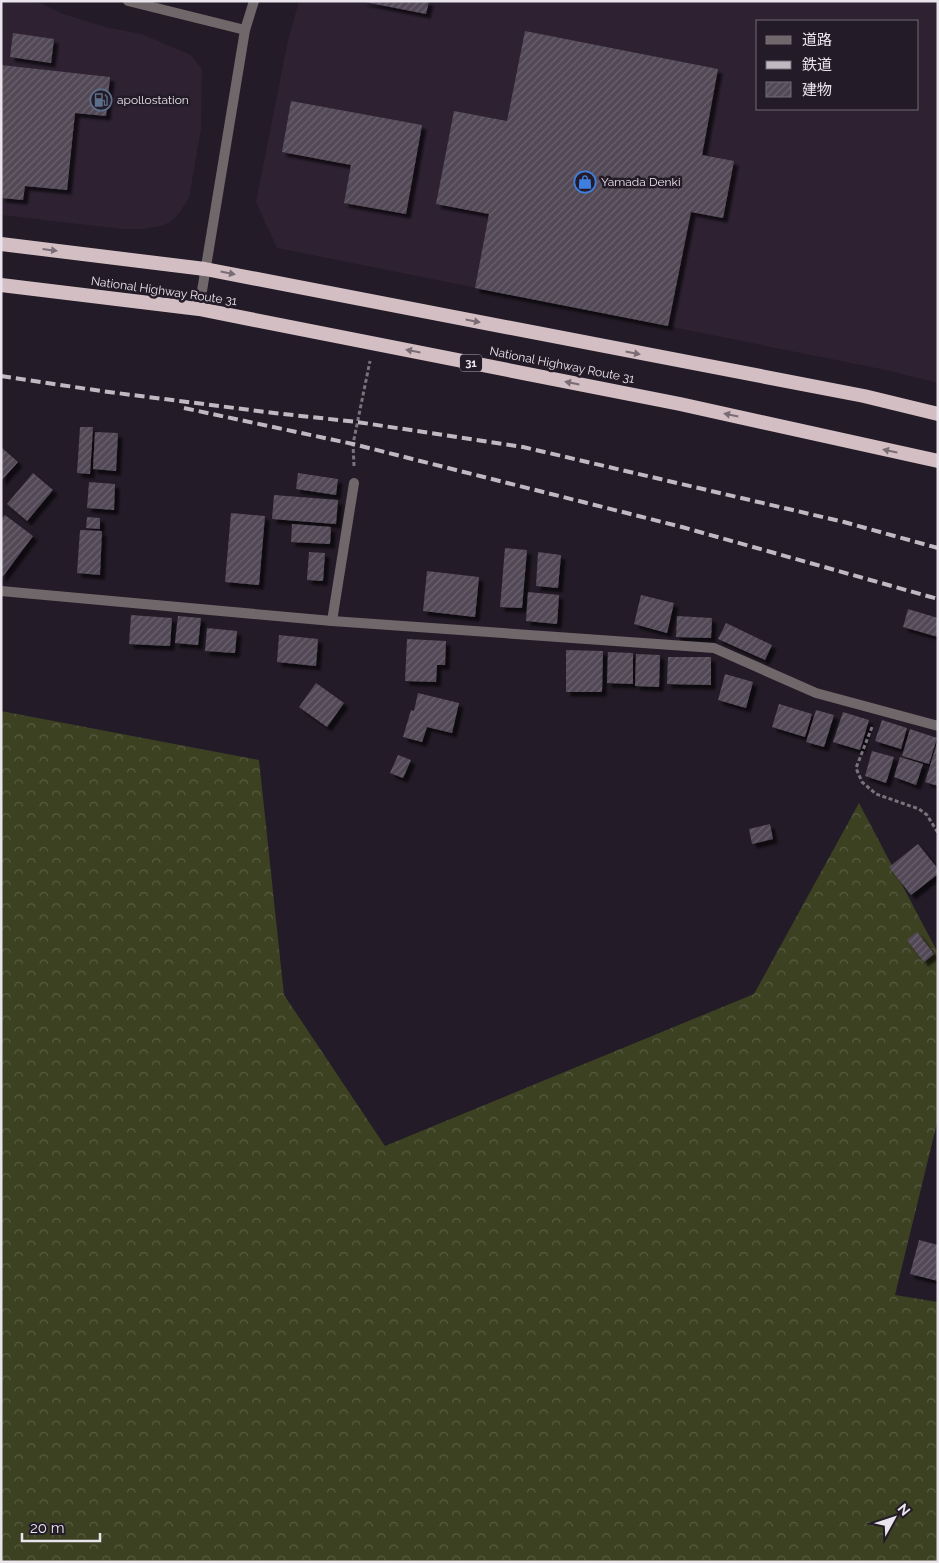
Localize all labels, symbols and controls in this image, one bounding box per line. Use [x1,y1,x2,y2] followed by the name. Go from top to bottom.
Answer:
[756,20,919,110] legend
[802,31,832,49] text: 道路
[802,56,832,74] text: 鉄道
[802,81,832,99] text: 建物
[89,88,113,112] fuel station icon: apollostation
[117,93,189,107] place label: apollostation
[573,170,597,194] shop icon: Yamada Denki
[601,175,681,189] place label: Yamada Denki
[42,246,58,254] one-way arrow
[220,270,236,278] one-way arrow
[90,274,238,308] street label: National Highway Route 31
[466,318,482,326] one-way arrow
[488,344,636,386] street label: National Highway Route 31
[405,347,421,355] one-way arrow
[625,349,641,357] one-way arrow
[460,354,482,372] road number: 31
[564,378,580,386] one-way arrow
[724,411,739,419] one-way arrow
[882,446,898,454] one-way arrow
[869,1493,919,1543] north arrow
[894,1500,914,1519] text: N
[22,1510,100,1542] scale bar
[30,1519,65,1537] text: 20 m

